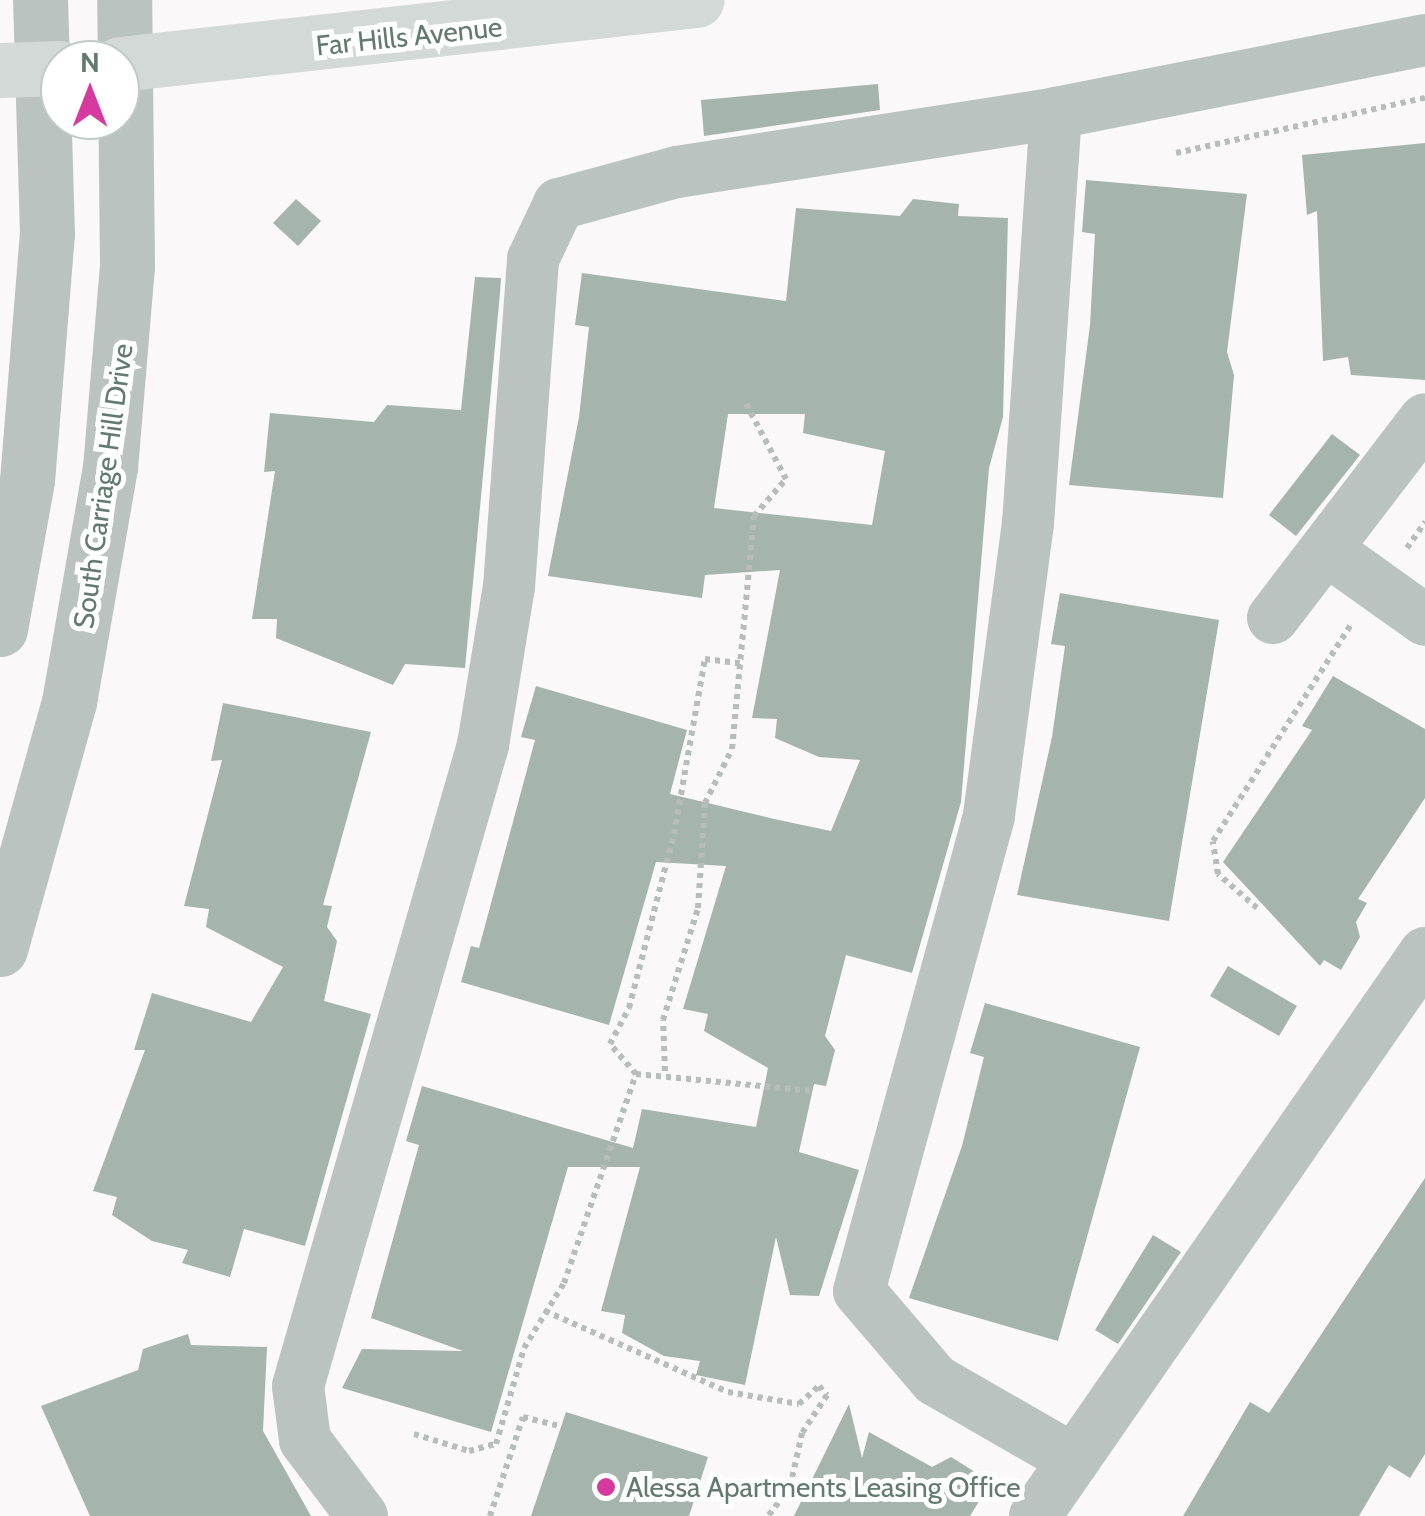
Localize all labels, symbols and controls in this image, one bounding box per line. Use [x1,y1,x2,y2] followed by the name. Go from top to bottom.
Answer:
[314,10,504,62] street label: Far Hills Avenue
[40,40,140,140] north arrow
[80,45,100,79] text: N
[66,341,140,631] street label: South Carriage Hill Drive
[626,1470,1021,1504] place label: Alessa Apartments Leasing Office
[595,1476,617,1498] marker: Alessa Apartments Leasing Office

